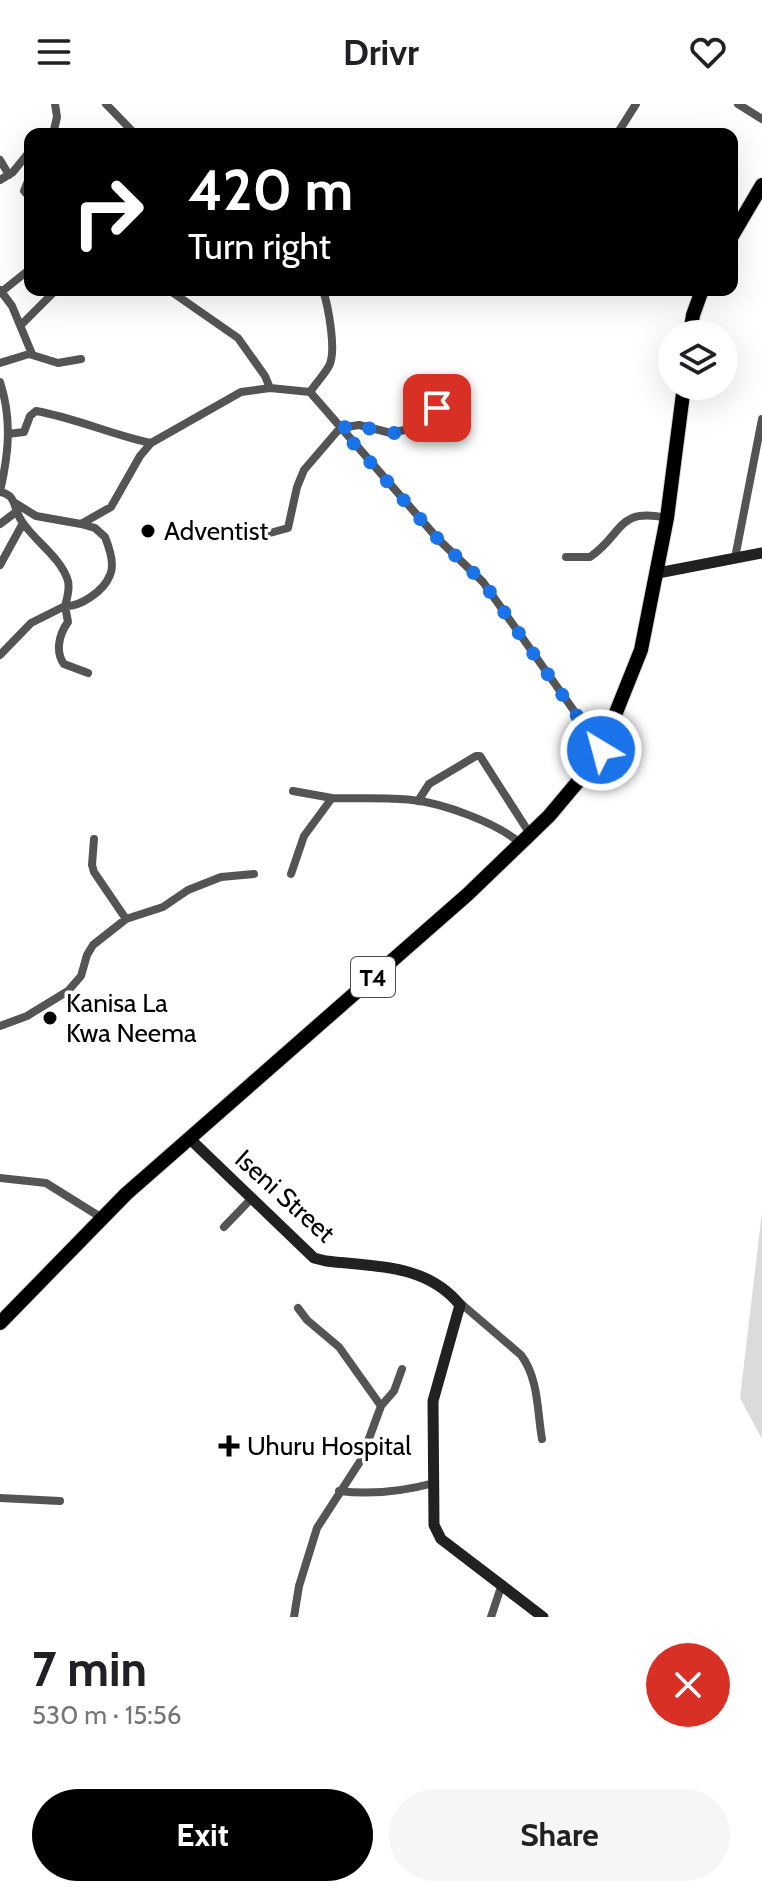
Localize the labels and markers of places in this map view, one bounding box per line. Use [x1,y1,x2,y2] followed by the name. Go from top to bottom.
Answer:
[403,374,471,442] pin
[164,515,268,547] place label: Adventist
[139,522,157,540] marker: Adventist
[66,987,197,1049] place label: Kanisa La Kwa Neema
[41,1009,59,1027] marker: Kanisa La Kwa Neema
[247,1430,411,1462] place label: Uhuru Hospital
[218,1435,240,1457] marker: Uhuru Hospital

